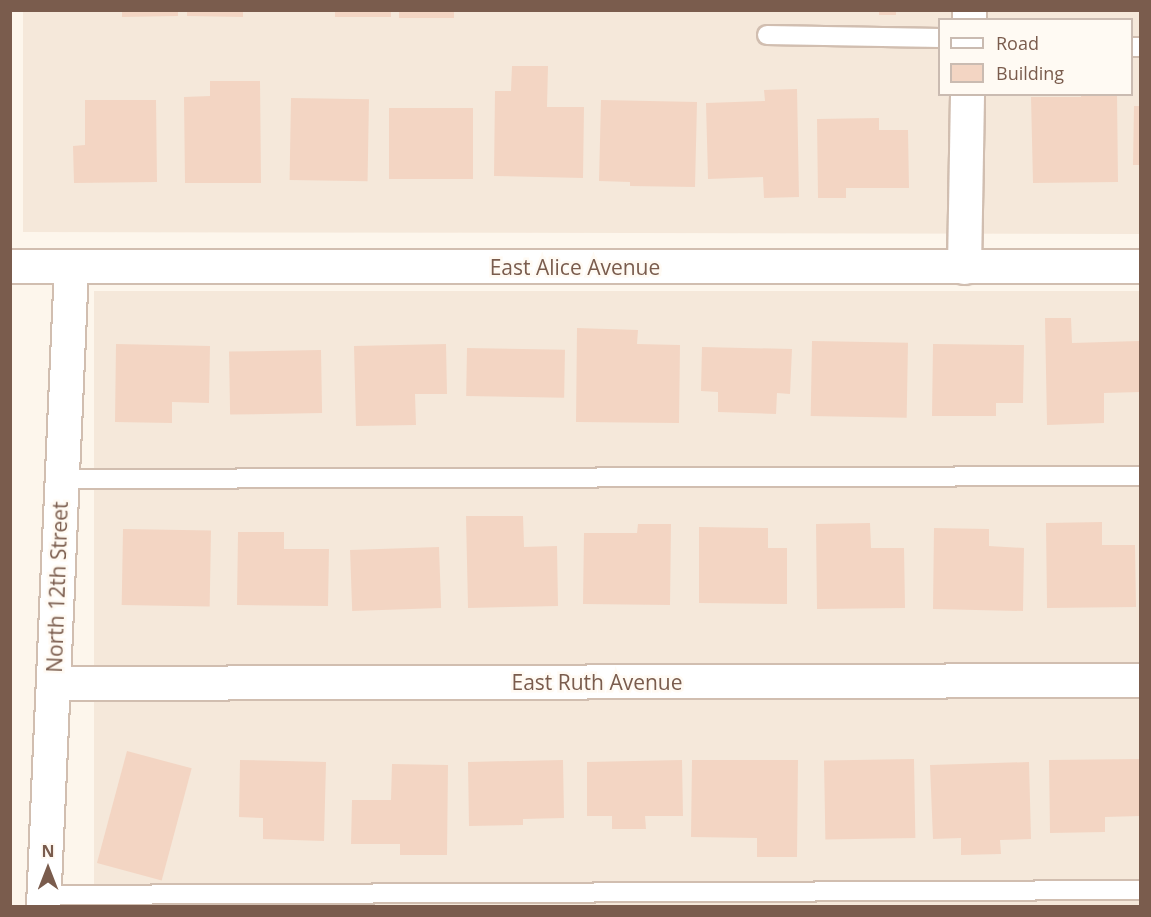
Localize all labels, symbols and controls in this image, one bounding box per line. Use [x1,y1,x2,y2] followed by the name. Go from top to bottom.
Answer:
[938,18,1133,96] legend
[996,31,1039,55] text: Road
[996,61,1064,85] text: Building
[490,254,660,280] street label: East Alice Avenue
[41,501,73,673] street label: North 12th Street
[511,669,683,695] street label: East Ruth Avenue
[18,839,78,899] north arrow
[41,840,55,862] text: N

